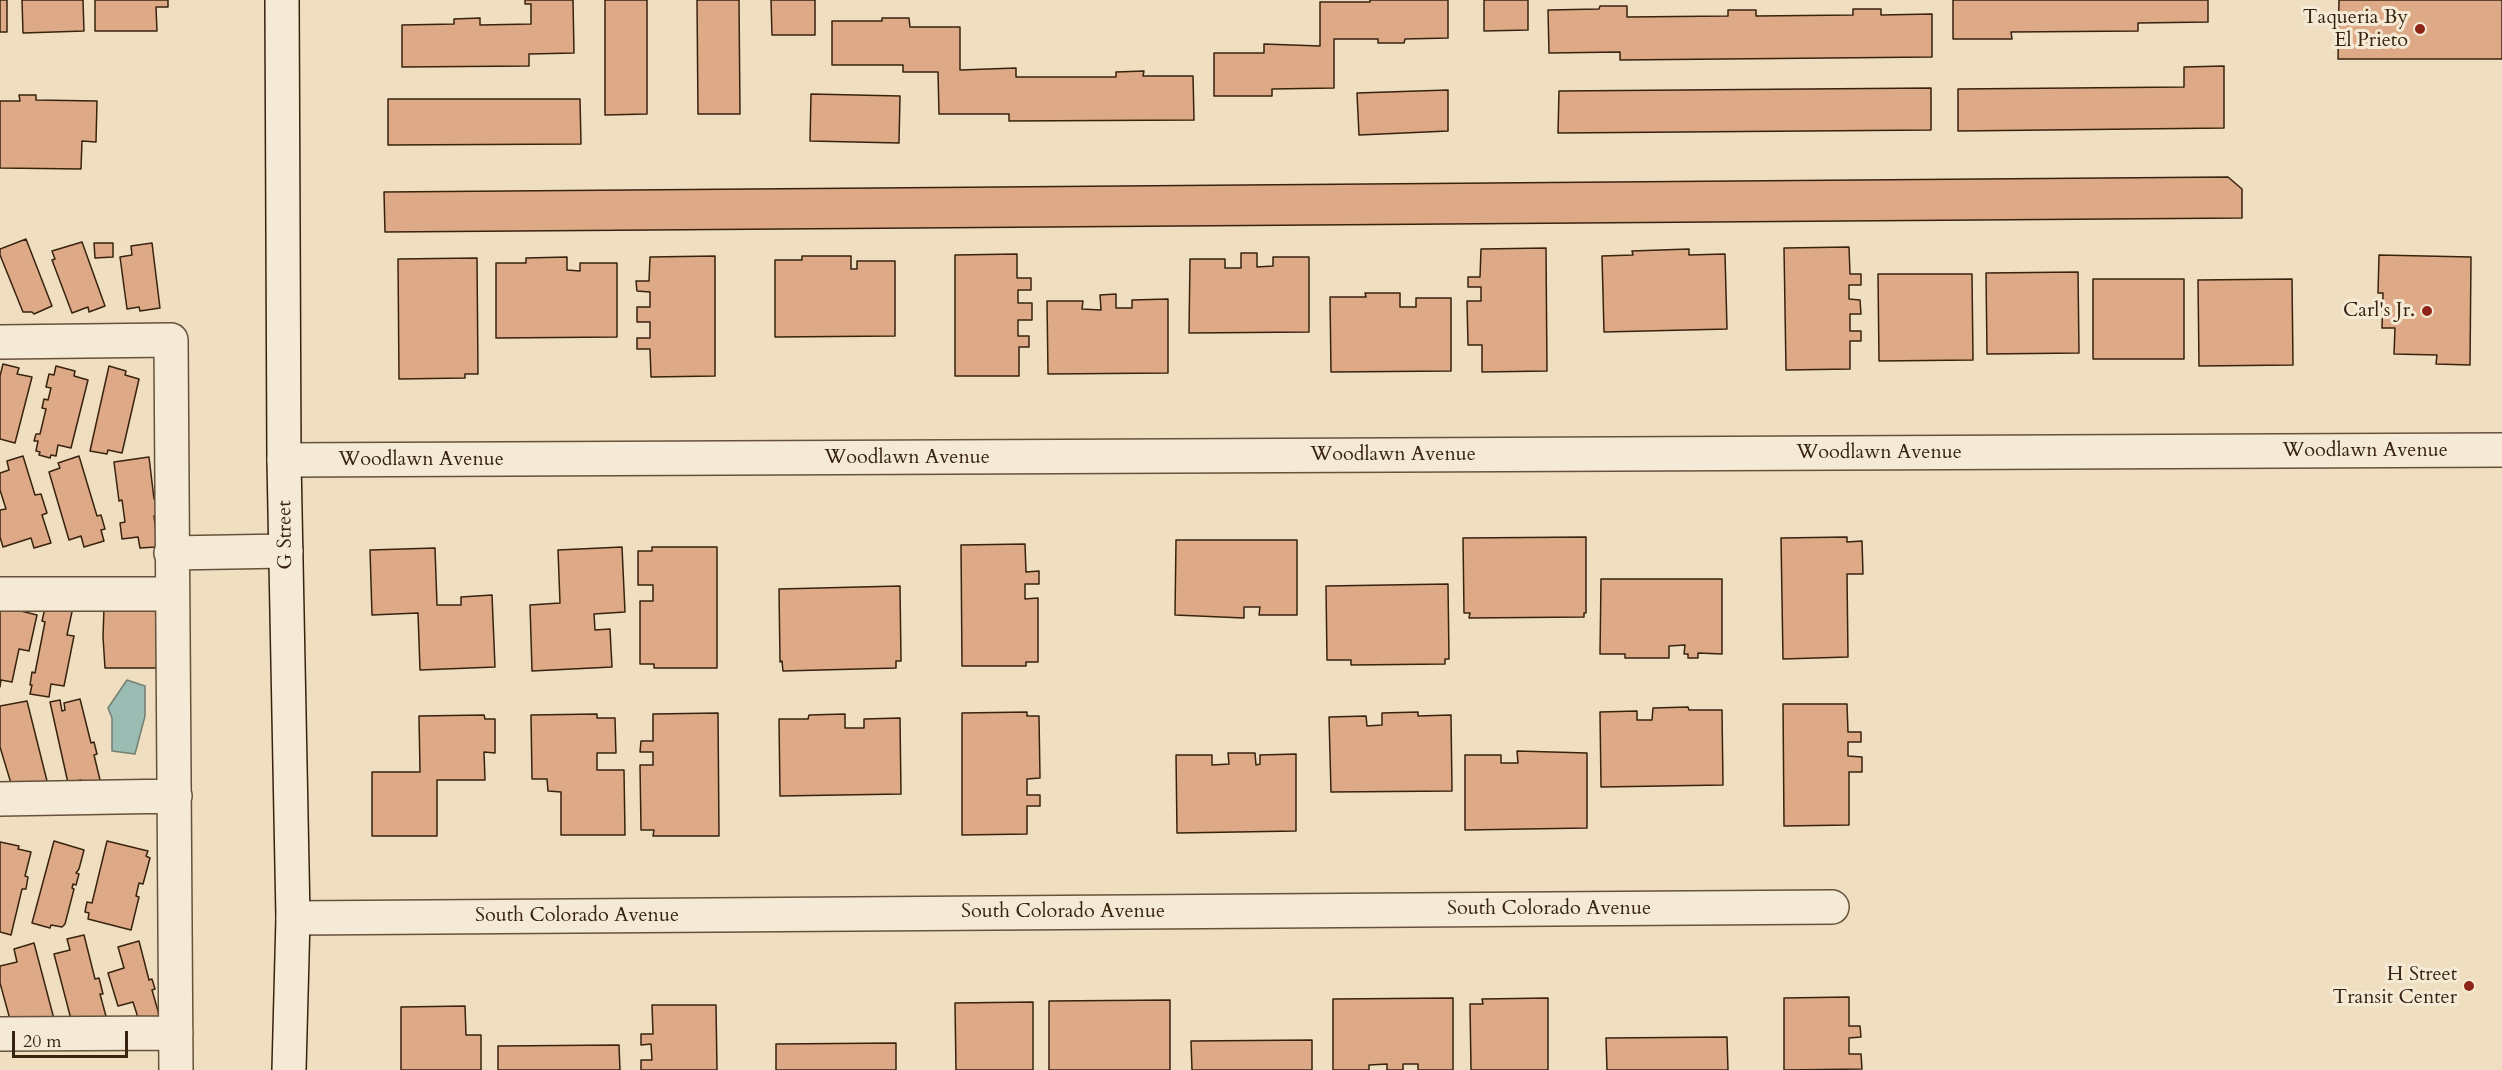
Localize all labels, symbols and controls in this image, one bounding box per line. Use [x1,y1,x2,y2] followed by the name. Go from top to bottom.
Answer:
[2303,6,2408,53] place label: Taqueria By El Prieto
[2413,22,2427,36] marker: Taqueria By El Prieto
[2343,299,2415,323] place label: Carl's Jr.
[2420,304,2434,318] marker: Carl's Jr.
[2282,439,2448,463] street label: Woodlawn Avenue
[1796,441,1962,465] street label: Woodlawn Avenue
[1310,443,1476,467] street label: Woodlawn Avenue
[824,446,990,470] street label: Woodlawn Avenue
[338,448,504,472] street label: Woodlawn Avenue
[273,500,299,570] street label: G Street
[1447,897,1651,921] street label: South Colorado Avenue
[961,900,1165,924] street label: South Colorado Avenue
[475,904,679,928] street label: South Colorado Avenue
[2333,963,2457,1010] place label: H Street Transit Center
[2462,979,2476,993] marker: H Street Transit Center
[15,1019,130,1057] scale bar
[23,1029,62,1054] text: 20 m

